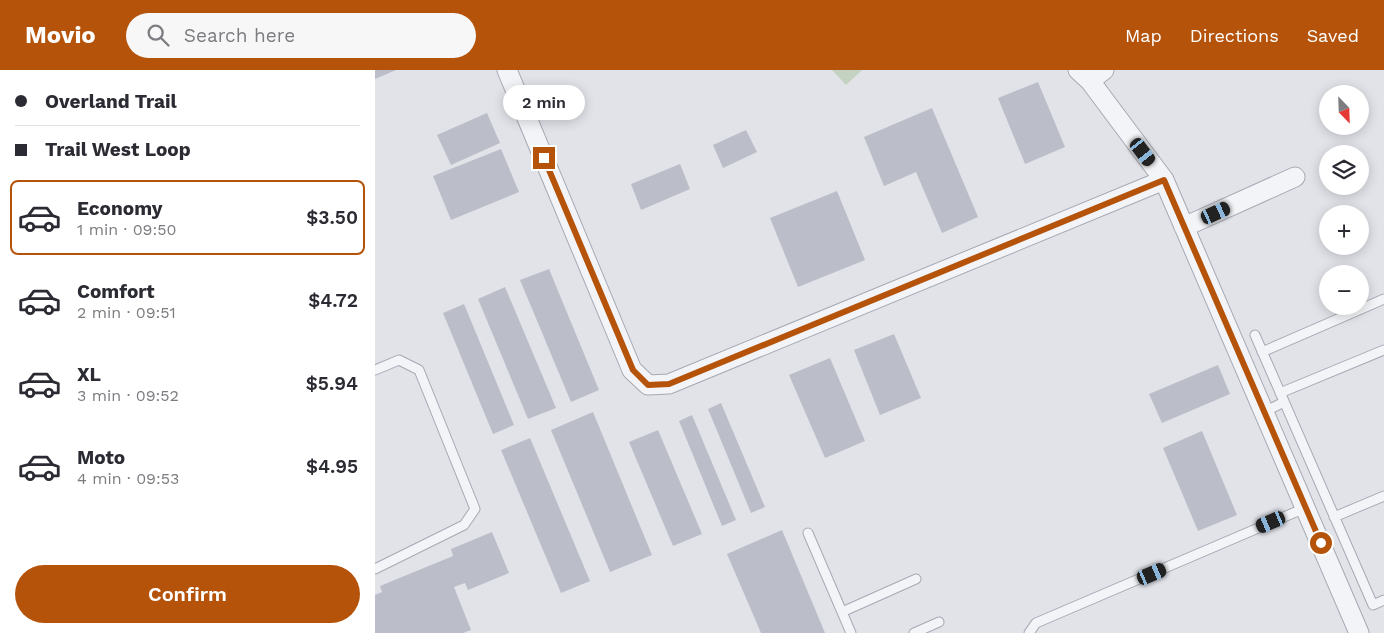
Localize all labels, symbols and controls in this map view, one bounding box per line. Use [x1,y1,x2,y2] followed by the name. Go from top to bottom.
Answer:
[126,13,476,58] search box
[25,21,96,49] text: Movio
[144,21,172,49] icon: search
[184,24,295,47] text: Search here
[1125,25,1162,46] text: Map
[1190,25,1279,46] text: Directions
[1307,25,1359,46] text: Saved
[1319,85,1369,135] north arrow
[1319,85,1369,315] map controls
[503,86,585,121] callout: 2 min
[45,90,177,113] text: Overland Trail
[522,93,566,112] text: 2 min
[1127,136,1158,168] car
[45,138,191,161] text: Trail West Loop
[1319,145,1369,195] button: layers
[533,147,555,169] route end
[17,195,62,240] icon: car
[77,197,162,220] text: Economy
[1199,200,1232,226] car
[1319,205,1369,255] button: +
[306,206,358,229] text: $3.50
[77,220,176,239] text: 1 min · 09:50
[1319,265,1369,315] button: −
[17,278,62,323] icon: car
[77,280,155,303] text: Comfort
[308,289,358,312] text: $4.72
[77,303,176,322] text: 2 min · 09:51
[17,361,62,406] icon: car
[77,363,101,386] text: XL
[306,372,358,395] text: $5.94
[77,386,179,405] text: 3 min · 09:52
[17,444,62,489] icon: car
[77,446,125,469] text: Moto
[306,455,358,478] text: $4.95
[77,469,179,488] text: 4 min · 09:53
[1254,509,1287,535] car
[1310,532,1332,554] route start
[1135,561,1168,587] car
[15,565,360,623] button: Confirm

